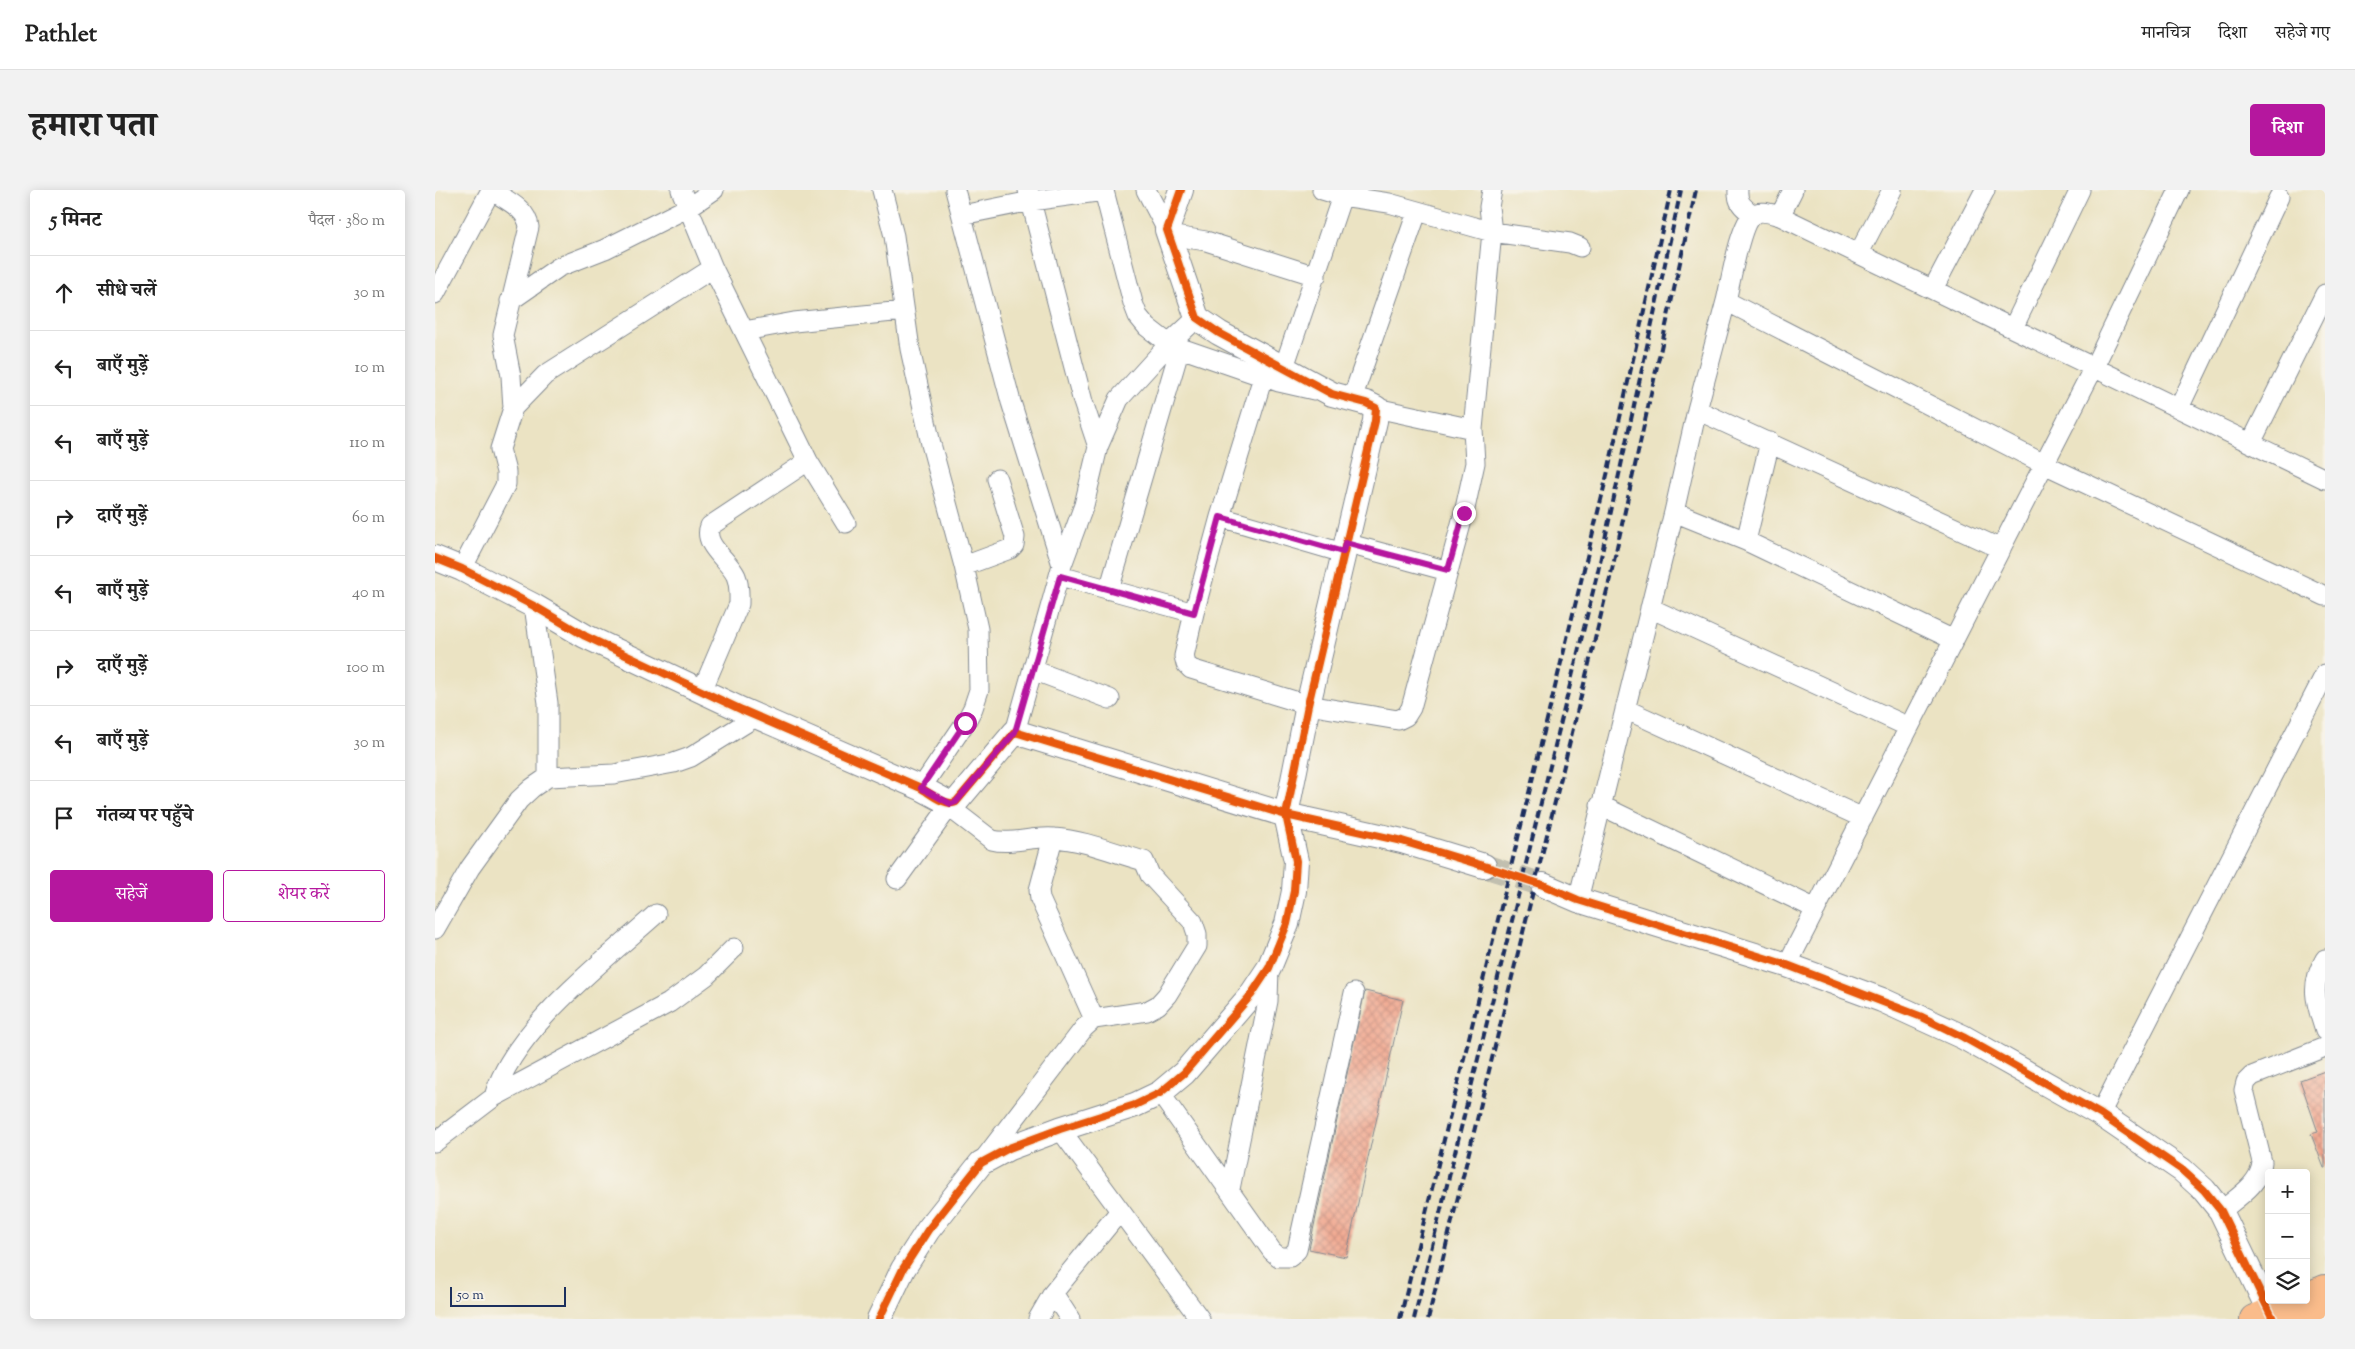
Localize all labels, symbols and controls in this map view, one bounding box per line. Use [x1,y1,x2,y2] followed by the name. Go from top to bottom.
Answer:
[25,18,97,52] text: Pathlet
[2142,21,2190,47] text: मानचित्र
[2218,21,2247,47] text: दिशा
[2275,21,2330,47] text: सहेजे गए
[30,102,157,153] text: हमारा पता
[2250,104,2325,156] button: दिशा
[50,206,101,236] text: 5 मिनट
[308,210,385,233] text: पैदल · 380 m
[97,278,156,305] text: सीधे चलें
[50,279,78,307] icon: ahead
[354,282,385,305] text: 30 m
[97,353,148,380] text: बाएँ मुड़ें
[50,354,78,382] icon: left
[355,357,385,380] text: 10 m
[97,428,148,455] text: बाएँ मुड़ें
[50,429,78,457] icon: left
[349,432,385,455] text: 110 m
[1453,502,1476,525] route end
[97,503,148,530] text: दाएँ मुड़ें
[50,504,78,532] icon: right
[352,507,385,530] text: 60 m
[97,578,148,605] text: बाएँ मुड़ें
[50,579,78,607] icon: left
[352,582,385,605] text: 40 m
[97,653,148,680] text: दाएँ मुड़ें
[50,654,78,682] icon: right
[346,657,385,680] text: 100 m
[954,712,977,735] route start
[97,728,148,755] text: बाएँ मुड़ें
[50,729,78,757] icon: left
[354,732,385,755] text: 30 m
[97,803,193,830] text: गंतव्य पर पहुँचे
[50,804,78,832] icon: arrive
[50,870,213,922] button: सहेजें
[223,870,385,922] button: शेयर करें
[2265,1169,2310,1304] map controls
[2265,1169,2310,1214] button: +
[2265,1214,2310,1259] button: −
[2265,1259,2310,1304] button: layers
[450,1284,566,1307] scale bar
[457,1286,484,1306] text: 50 m

